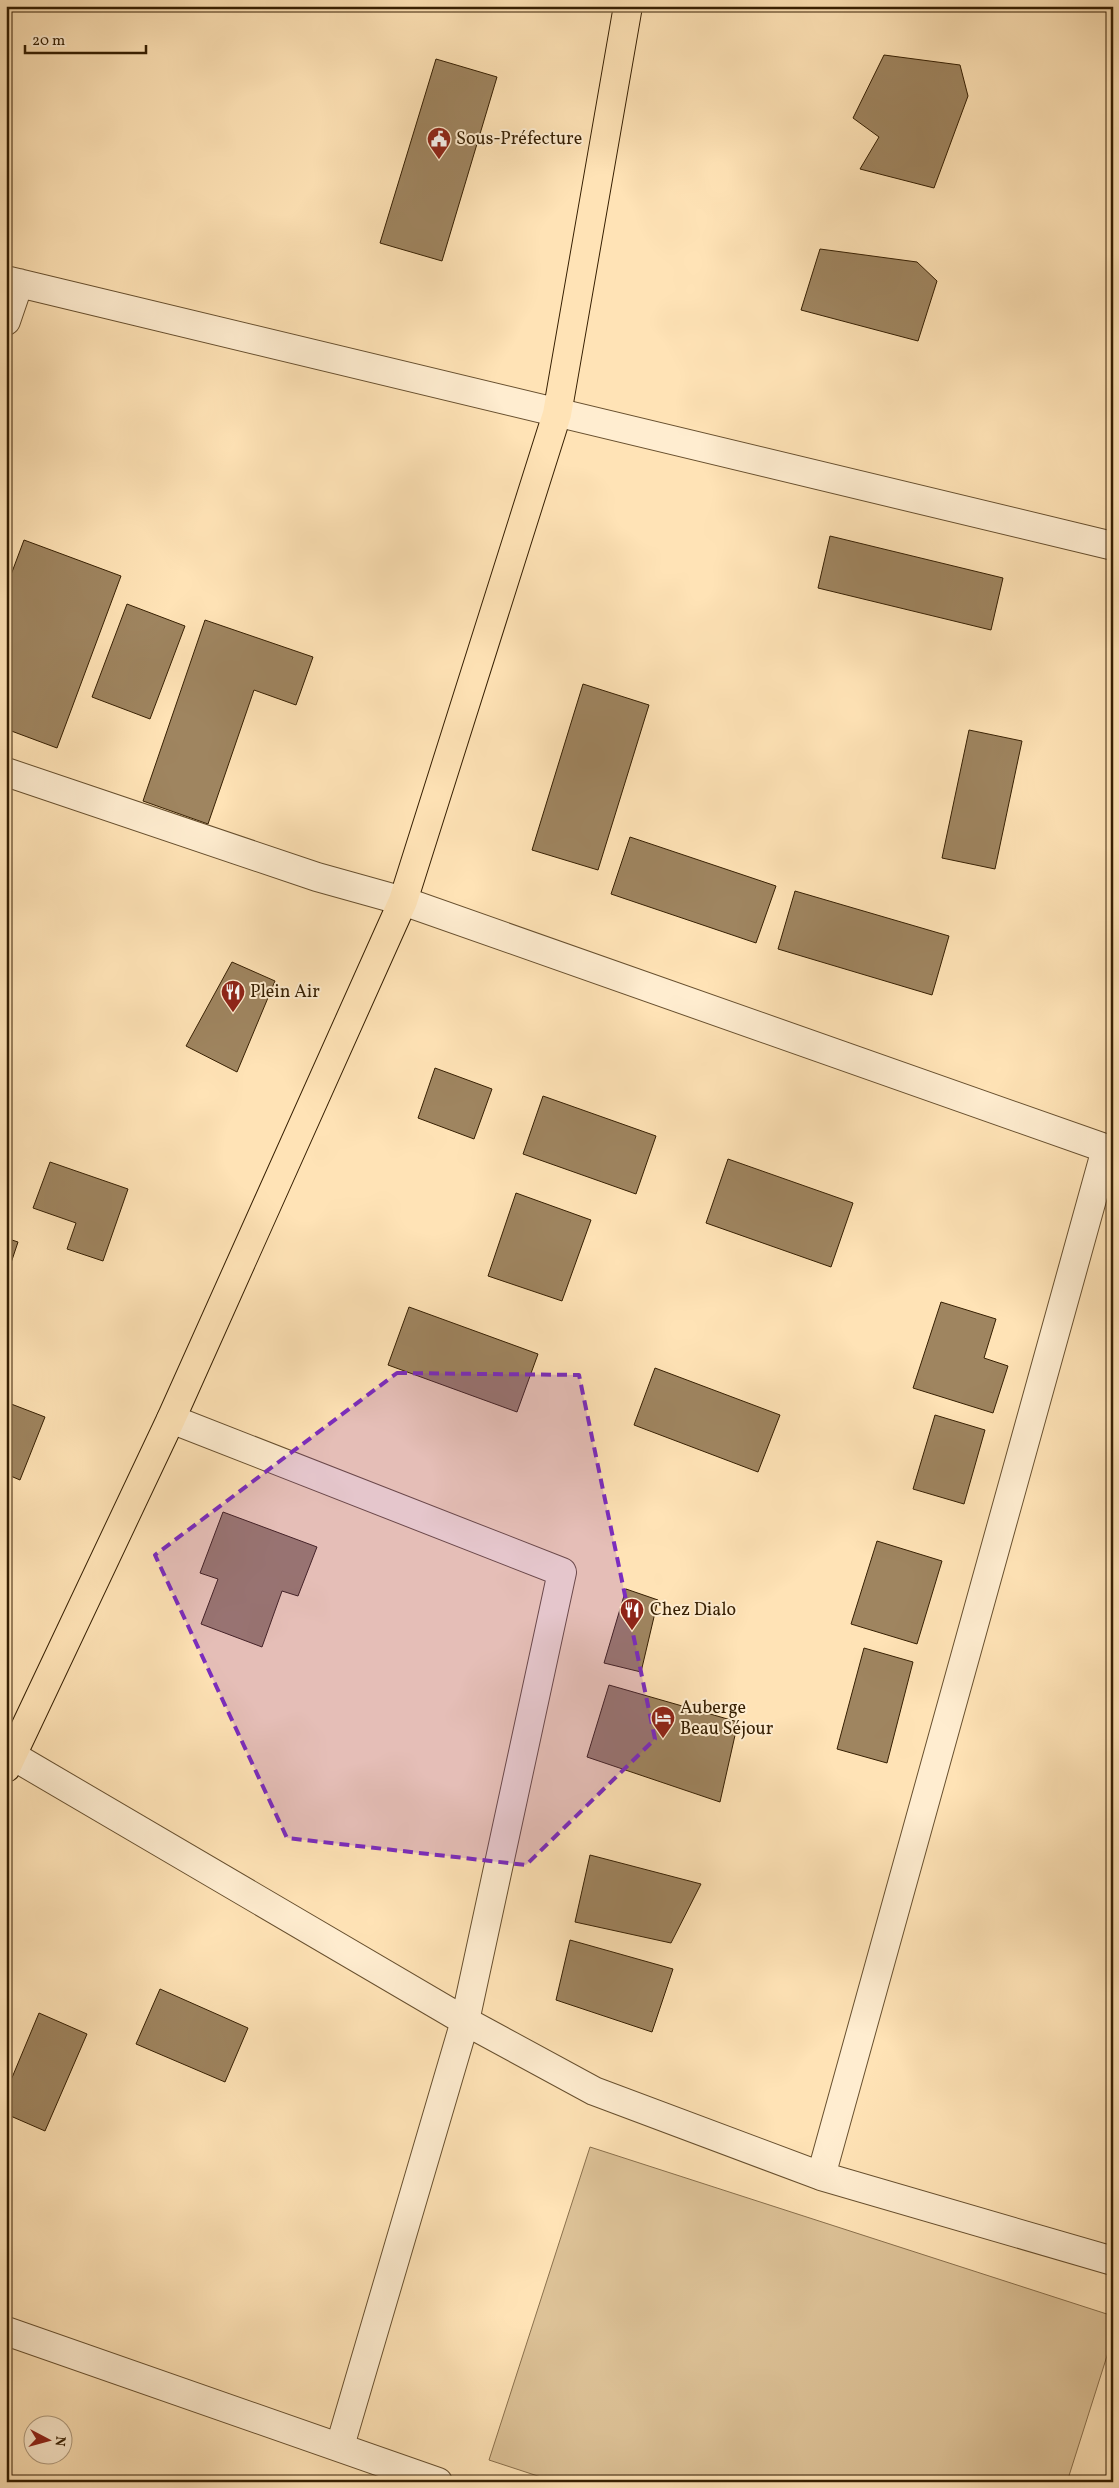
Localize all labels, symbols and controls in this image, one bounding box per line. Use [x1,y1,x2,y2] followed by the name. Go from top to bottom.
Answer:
[25,22,146,54] scale bar
[32,31,65,52] text: 20 m
[426,126,452,160] public building icon: Sous-Préfecture
[456,127,582,152] place label: Sous-Préfecture
[220,979,246,1013] restaurant icon: Plein Air
[250,980,320,1005] place label: Plein Air
[619,1597,645,1631] restaurant icon: Chez Dialo
[650,1598,736,1623] place label: Chez Dialo
[680,1696,774,1742] place label: Auberge Beau Séjour
[650,1705,676,1739] hotel icon: Auberge Beau Séjour
[22,2416,72,2466] north arrow
[49,2435,69,2447] text: N

